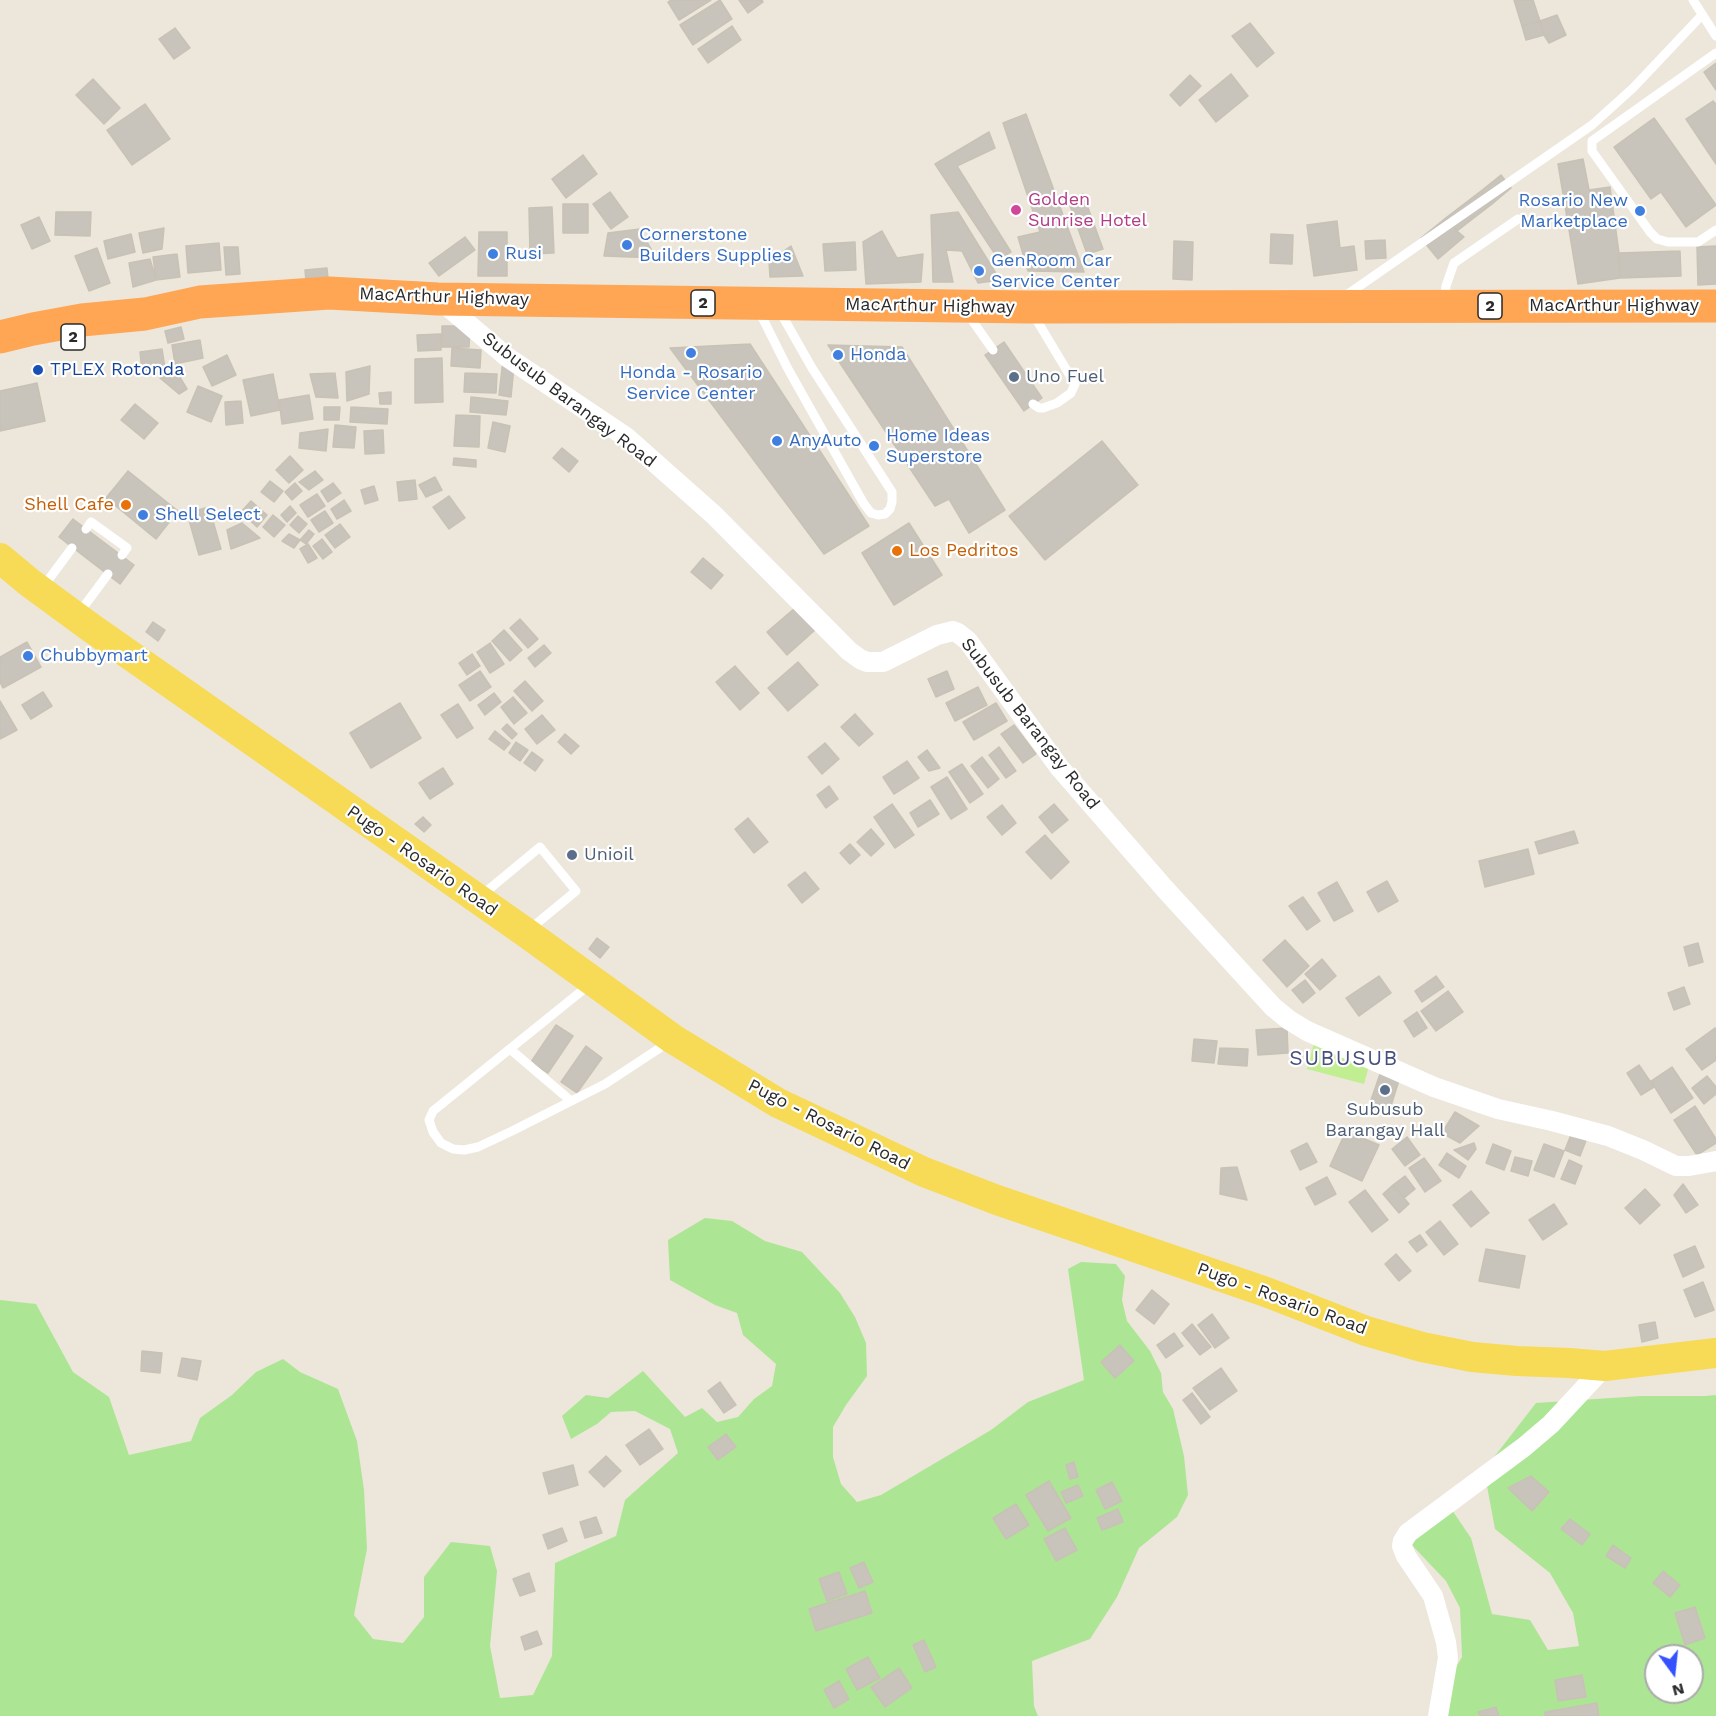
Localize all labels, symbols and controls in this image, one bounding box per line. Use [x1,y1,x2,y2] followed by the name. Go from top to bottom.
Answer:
[1028,189,1147,232] place label: Golden Sunrise Hotel
[1519,190,1628,232] place label: Rosario New Marketplace
[1009,203,1023,217] marker: Golden Sunrise Hotel
[1633,204,1647,218] marker: Rosario New Marketplace
[639,224,792,266] place label: Cornerstone Builders Supplies
[620,238,634,252] marker: Cornerstone Builders Supplies
[505,243,542,265] place label: Rusi
[486,247,500,261] marker: Rusi
[991,250,1120,292] place label: GenRoom Car Service Center
[972,264,986,278] marker: GenRoom Car Service Center
[359,283,529,311] street label: MacArthur Highway
[691,290,715,316] road number: 2
[1478,293,1502,319] road number: 2
[845,294,1015,318] street label: MacArthur Highway
[1529,295,1699,317] street label: MacArthur Highway
[61,324,85,350] road number: 2
[478,328,660,472] street label: Subusub Barangay Road
[850,344,906,366] place label: Honda
[684,346,698,360] marker: Honda - Rosario Service Center
[831,348,845,362] marker: Honda
[50,359,184,381] place label: TPLEX Rotonda
[619,362,763,404] place label: Honda - Rosario Service Center
[31,363,45,377] marker: TPLEX Rotonda
[1026,366,1104,388] place label: Uno Fuel
[1007,370,1021,384] marker: Uno Fuel
[886,425,990,468] place label: Home Ideas Superstore
[789,430,862,452] place label: AnyAuto
[770,434,784,448] marker: AnyAuto
[867,439,881,453] marker: Home Ideas Superstore
[24,494,114,516] place label: Shell Cafe
[119,498,133,512] marker: Shell Cafe
[155,504,261,526] place label: Shell Select
[136,508,150,522] marker: Shell Select
[909,540,1018,562] place label: Los Pedritos
[890,544,904,558] marker: Los Pedritos
[956,634,1104,814] street label: Subusub Barangay Road
[40,645,148,667] place label: Chubbymart
[21,649,35,663] marker: Chubbymart
[342,801,502,921] street label: Pugo - Rosario Road
[584,844,634,866] place label: Unioil
[565,848,579,862] marker: Unioil
[1289,1046,1399,1072] district label: SUBUSUB
[744,1075,914,1175] street label: Pugo - Rosario Road
[1378,1083,1392,1097] marker: Subusub Barangay Hall
[1325,1099,1445,1142] place label: Subusub Barangay Hall
[1194,1258,1370,1340] street label: Pugo - Rosario Road
[1644,1644,1704,1704] north arrow
[1670,1679,1686,1701] text: N

